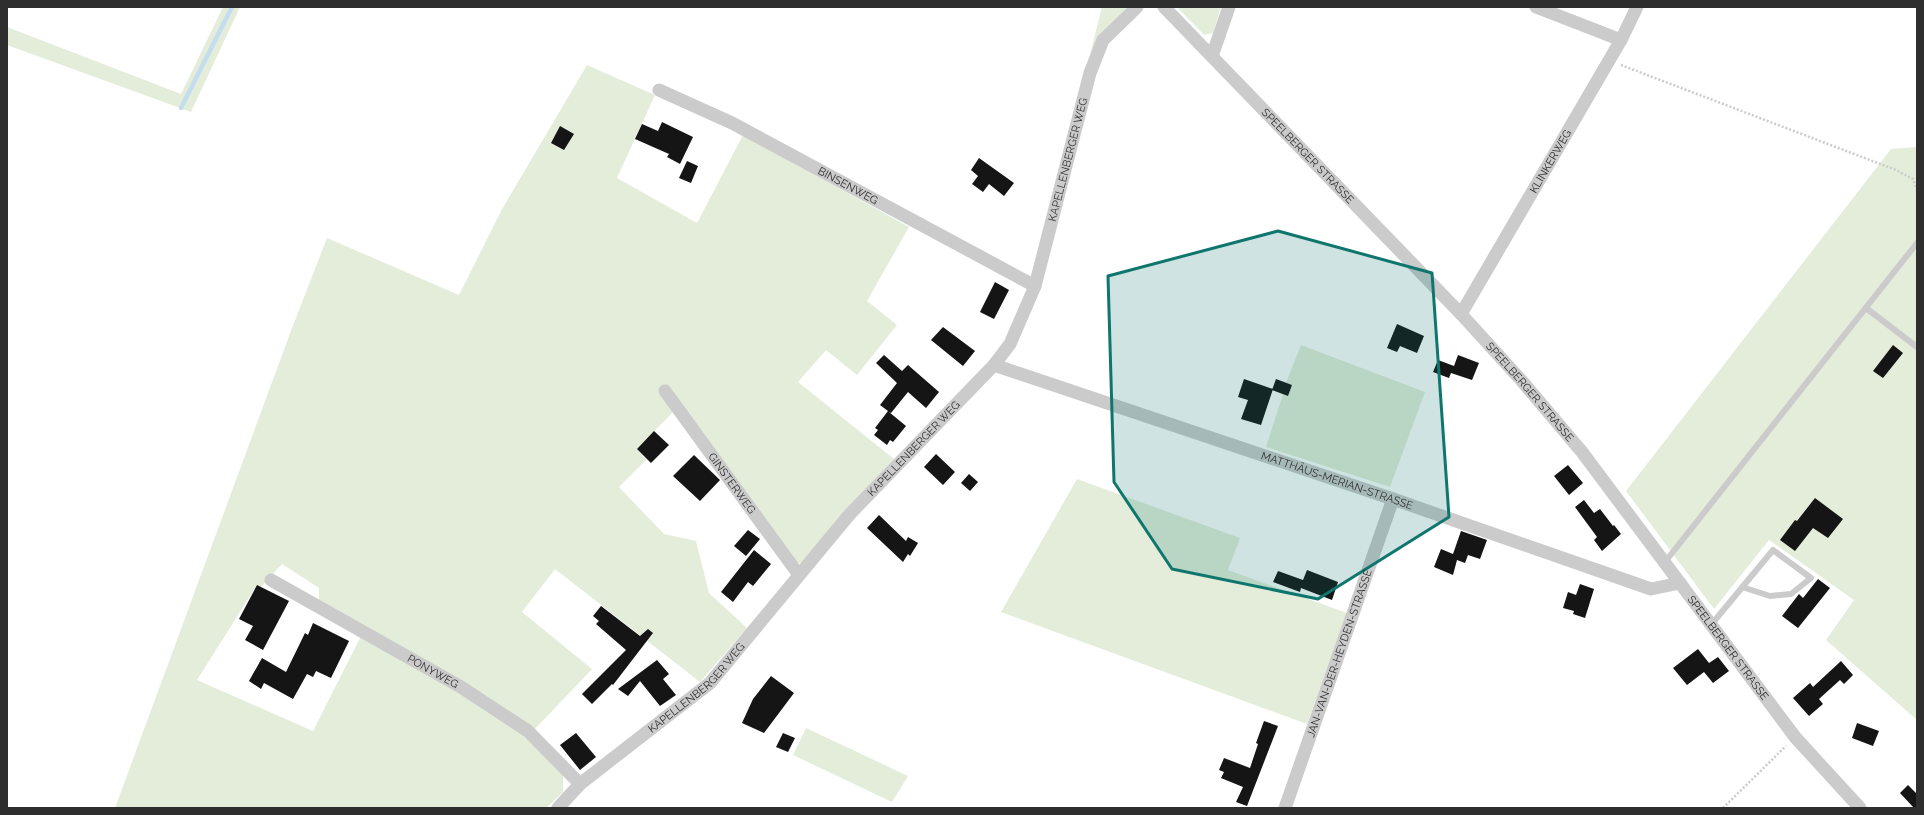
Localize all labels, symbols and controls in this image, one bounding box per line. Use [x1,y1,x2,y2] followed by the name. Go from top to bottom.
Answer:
[1046,96,1090,223] street label: KAPELLENBERGER WEG
[1259,106,1357,207] street label: SPEELBERGER STRASSE
[1527,127,1574,196] street label: KLINKERWEG
[816,164,880,207] street label: BINSENWEG
[1483,340,1576,444] street label: SPEELBERGER STRASSE
[865,398,963,499] street label: KAPELLENBERGER WEG
[1259,449,1415,513] street label: MATTHÄUS-MERIAN-STRASSE
[705,450,758,517] street label: GINSTERWEG
[1304,567,1375,739] street label: JAN-VAN-DER-HEYDEN-STRASSE
[1685,593,1771,703] street label: SPEELBERGER STRASSE
[646,640,748,736] street label: KAPELLENBERGER WEG
[405,652,461,691] street label: PONYWEG

